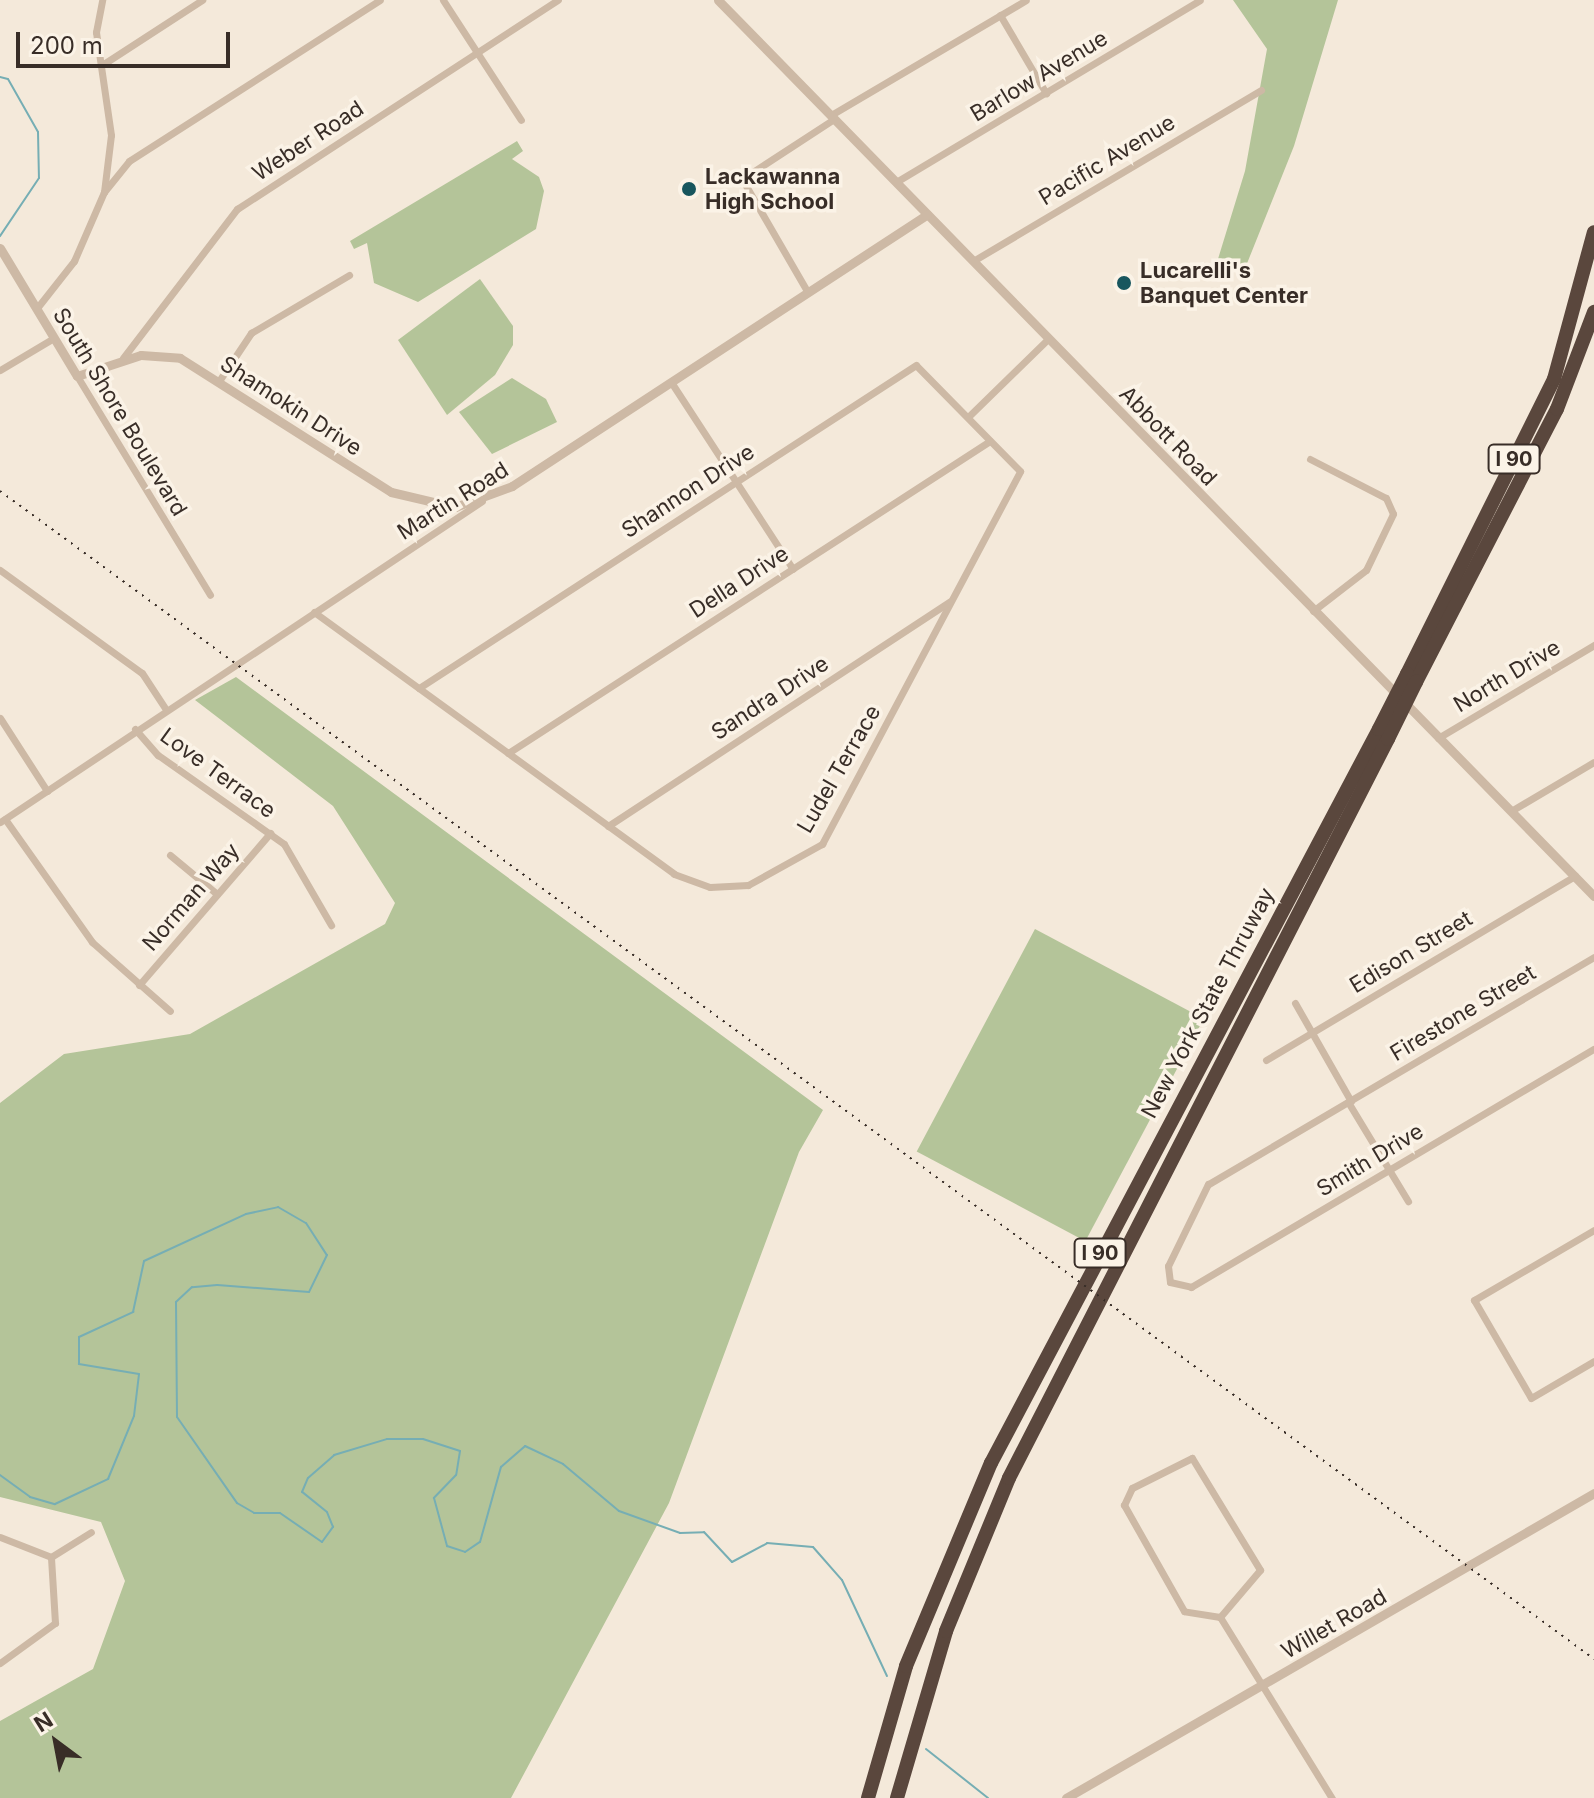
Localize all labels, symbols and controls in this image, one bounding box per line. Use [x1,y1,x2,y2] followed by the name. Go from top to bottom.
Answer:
[20,16,234,66] scale bar
[966,25,1112,127] street label: Barlow Avenue
[30,31,103,60] text: 200 m
[247,95,369,187] street label: Weber Road
[1034,109,1180,211] street label: Pacific Avenue
[705,163,840,214] place label: Lackawanna High School
[680,180,698,198] marker: Lackawanna High School
[1140,257,1308,308] place label: Lucarelli's Banquet Center
[1115,274,1133,292] marker: Lucarelli's Banquet Center
[47,303,193,521] street label: South Shore Boulevard
[215,351,367,461] street label: Shamokin Drive
[1114,381,1222,491] street label: Abbott Road
[617,438,759,544] street label: Shannon Drive
[1486,443,1542,475] road number: I 90
[393,457,513,545] street label: Martin Road
[685,540,793,624] street label: Della Drive
[1449,634,1565,718] street label: North Drive
[706,650,834,746] street label: Sandra Drive
[792,700,886,838] street label: Ludel Terrace
[155,722,281,824] street label: Love Terrace
[137,838,245,956] street label: Norman Way
[1136,883,1280,1123] street label: New York State Thruway
[1345,905,1477,999] street label: Edison Street
[1386,959,1540,1067] street label: Firestone Street
[1312,1118,1428,1202] street label: Smith Drive
[1072,1237,1128,1269] road number: I 90
[1277,1583,1391,1665] street label: Willet Road
[16,1702,96,1782] north arrow
[29,1706,57,1737] text: N

